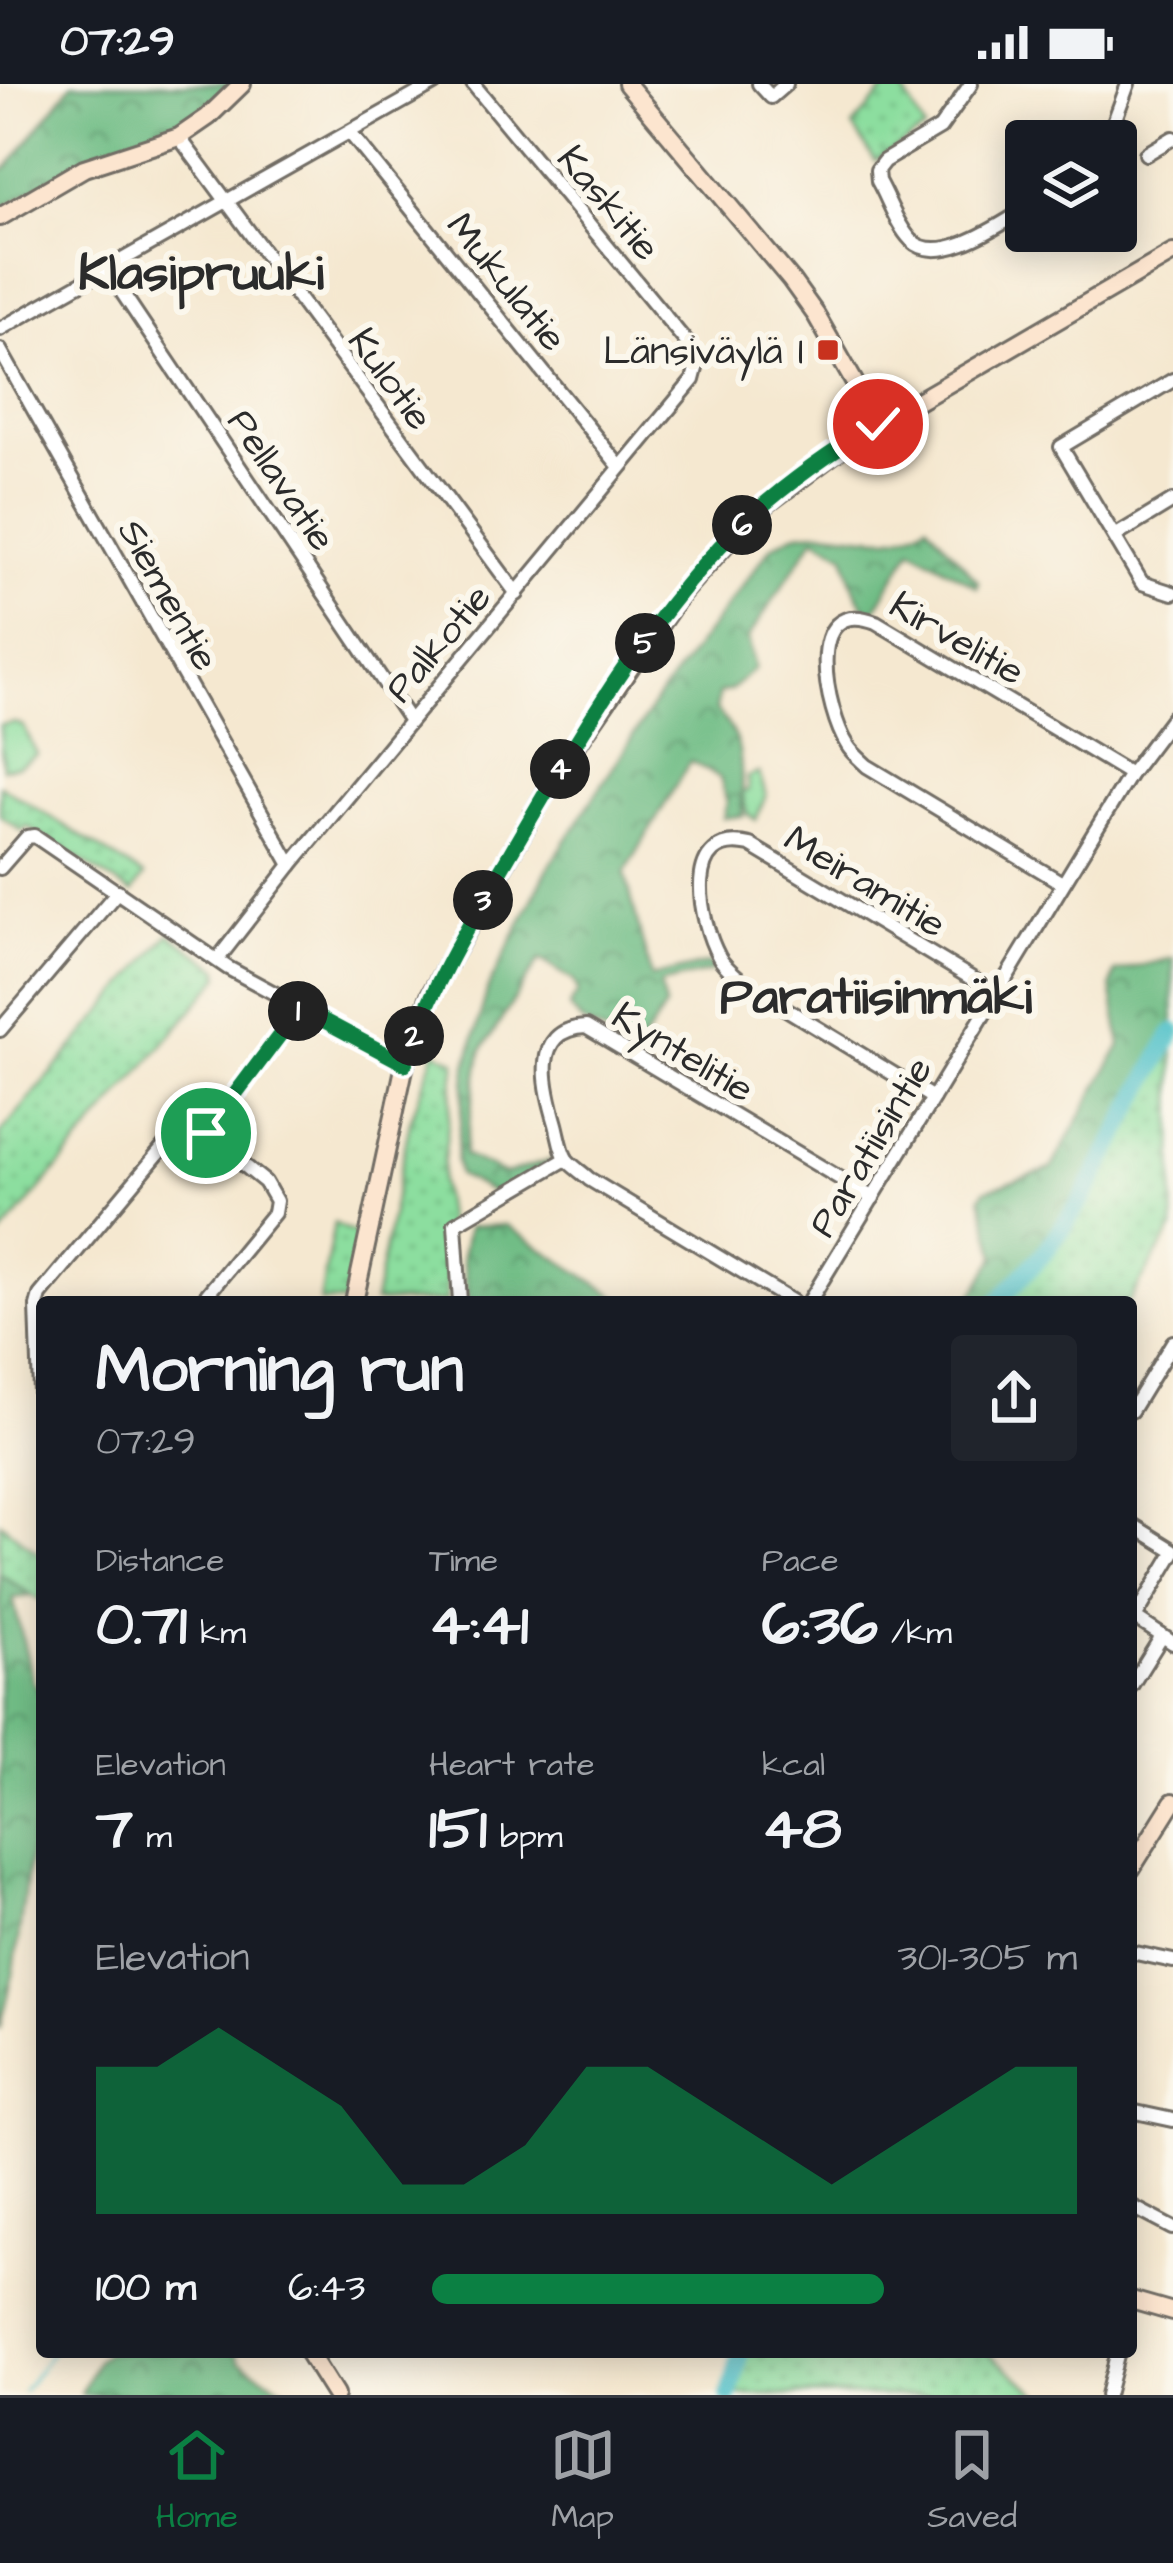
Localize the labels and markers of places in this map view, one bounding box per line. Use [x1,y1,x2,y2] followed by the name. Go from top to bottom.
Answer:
[603,326,804,381] place label: Länsiväylä I
[815,337,841,363] marker: Länsiväylä I
[827,373,929,475] pin
[712,495,772,555] pin: 6
[615,613,675,673] pin: 5
[530,739,590,799] pin: 4
[453,870,513,930] pin: 3
[268,981,328,1041] pin: 1
[384,1006,444,1066] pin: 2
[155,1082,257,1184] pin

